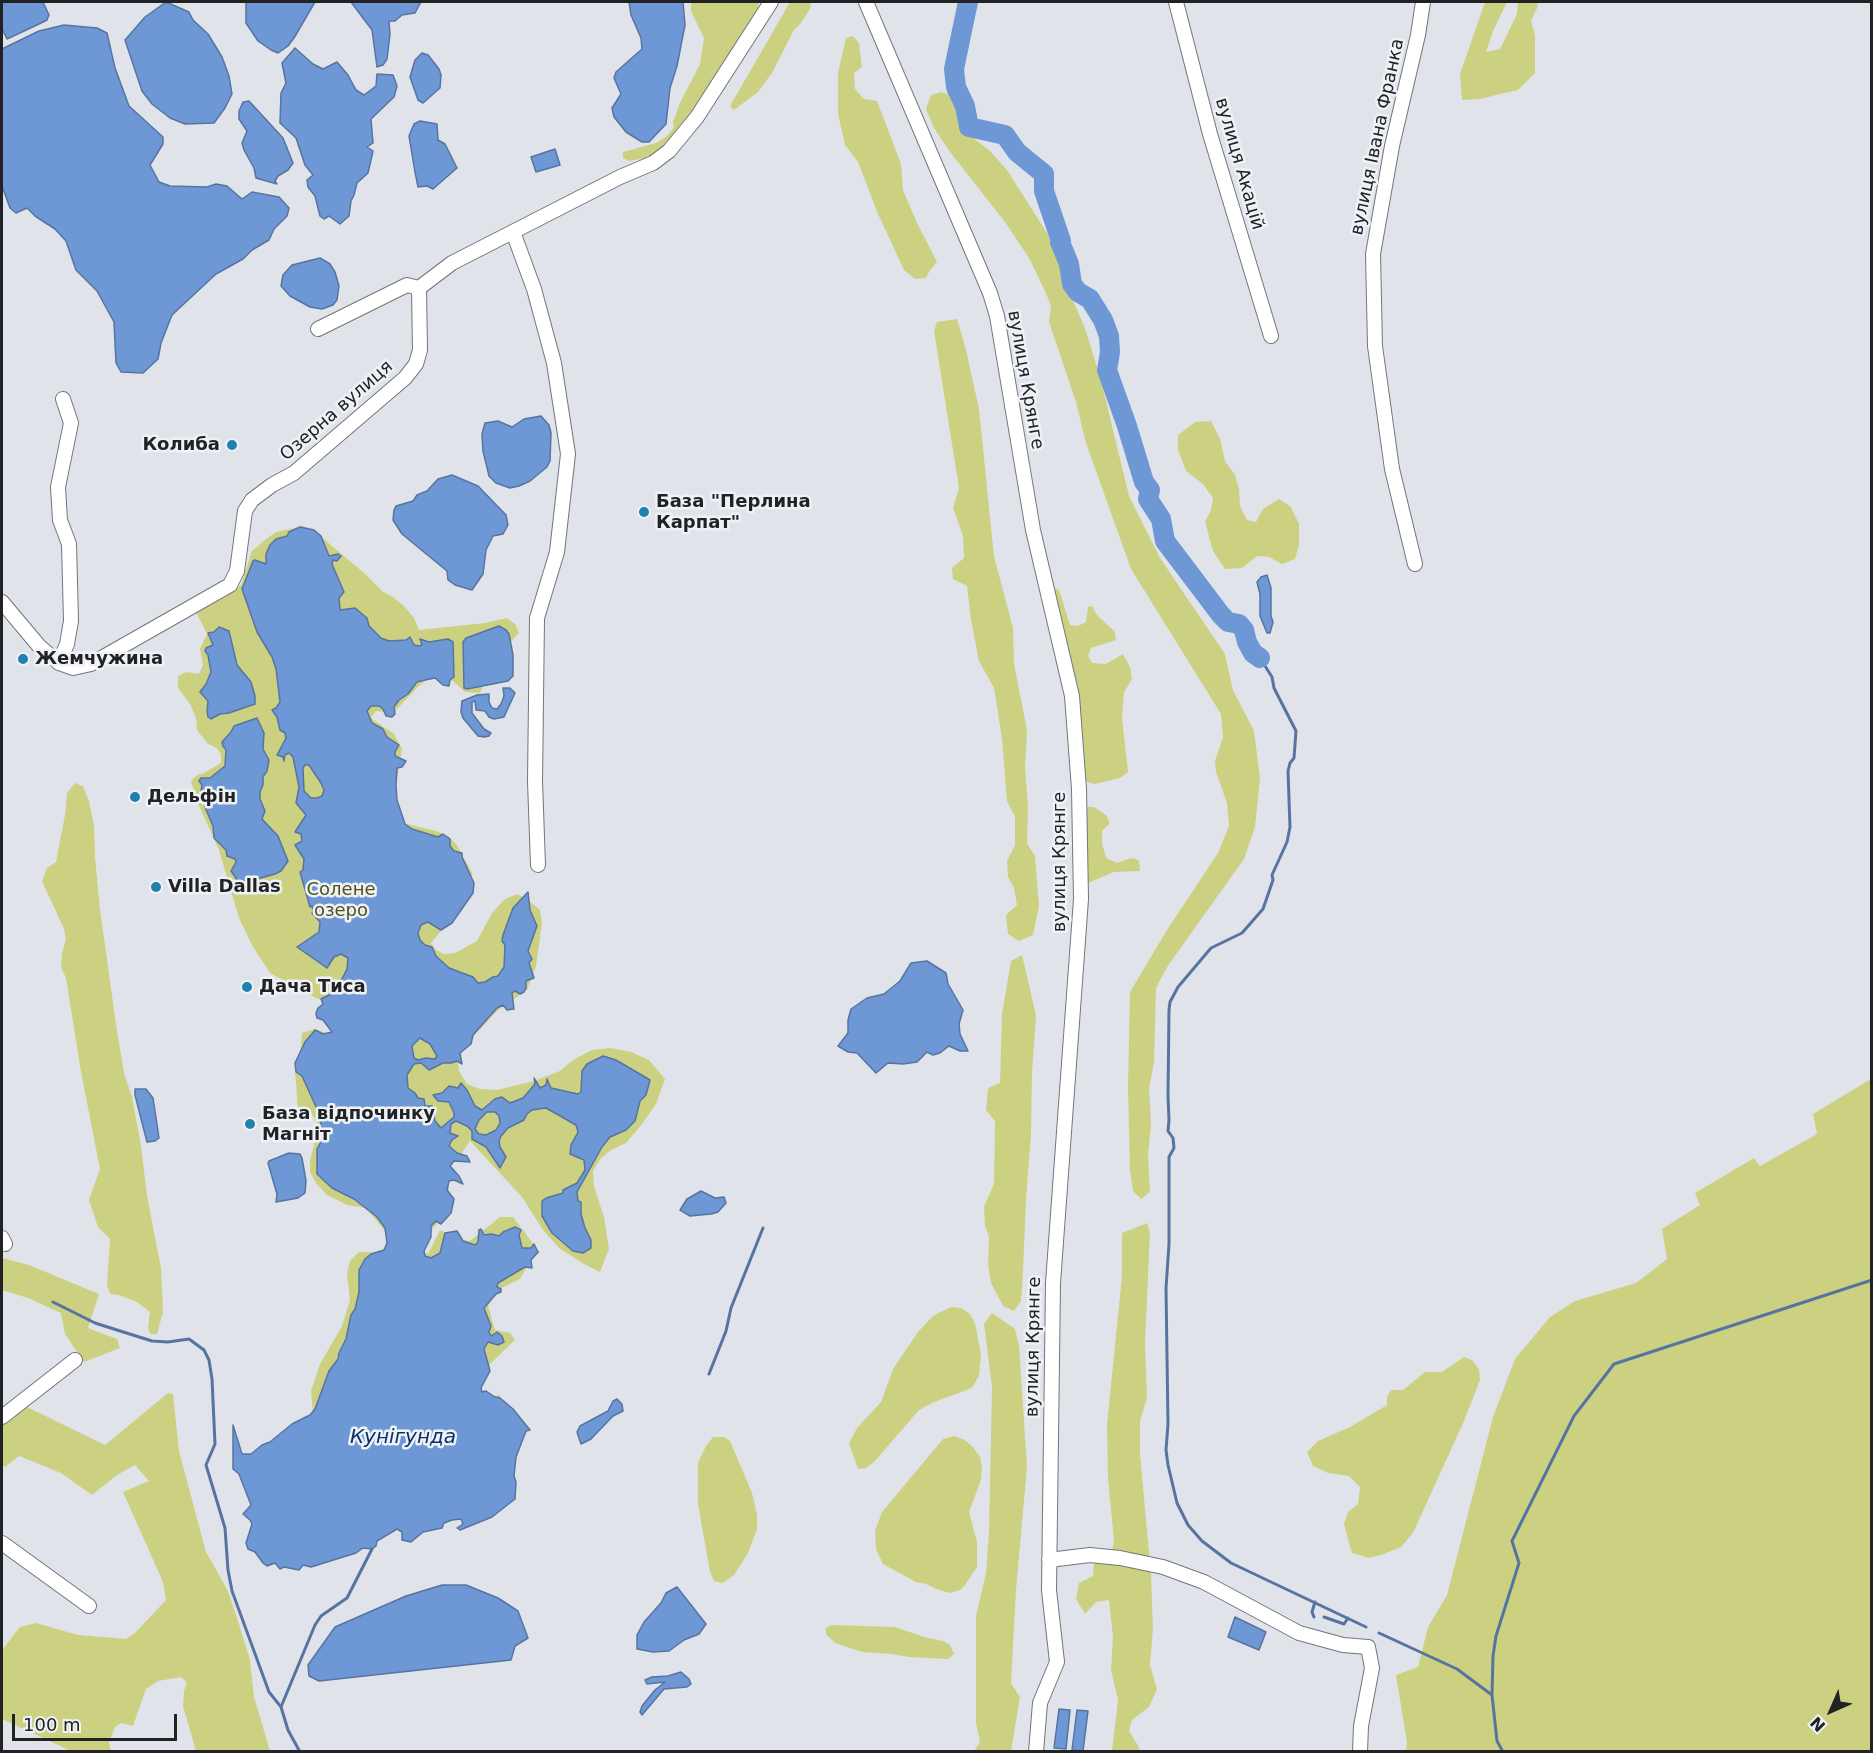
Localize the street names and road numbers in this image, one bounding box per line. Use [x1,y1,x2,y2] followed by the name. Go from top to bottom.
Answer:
[1347,37,1409,237] street label: вулиця Івана Франка
[1210,95,1268,233] street label: вулиця Акацій
[1002,309,1048,451] street label: вулиця Крянге
[276,356,398,466] street label: Озерна вулиця
[1049,792,1071,932] street label: вулиця Крянге
[1022,1277,1046,1417] street label: вулиця Крянге

